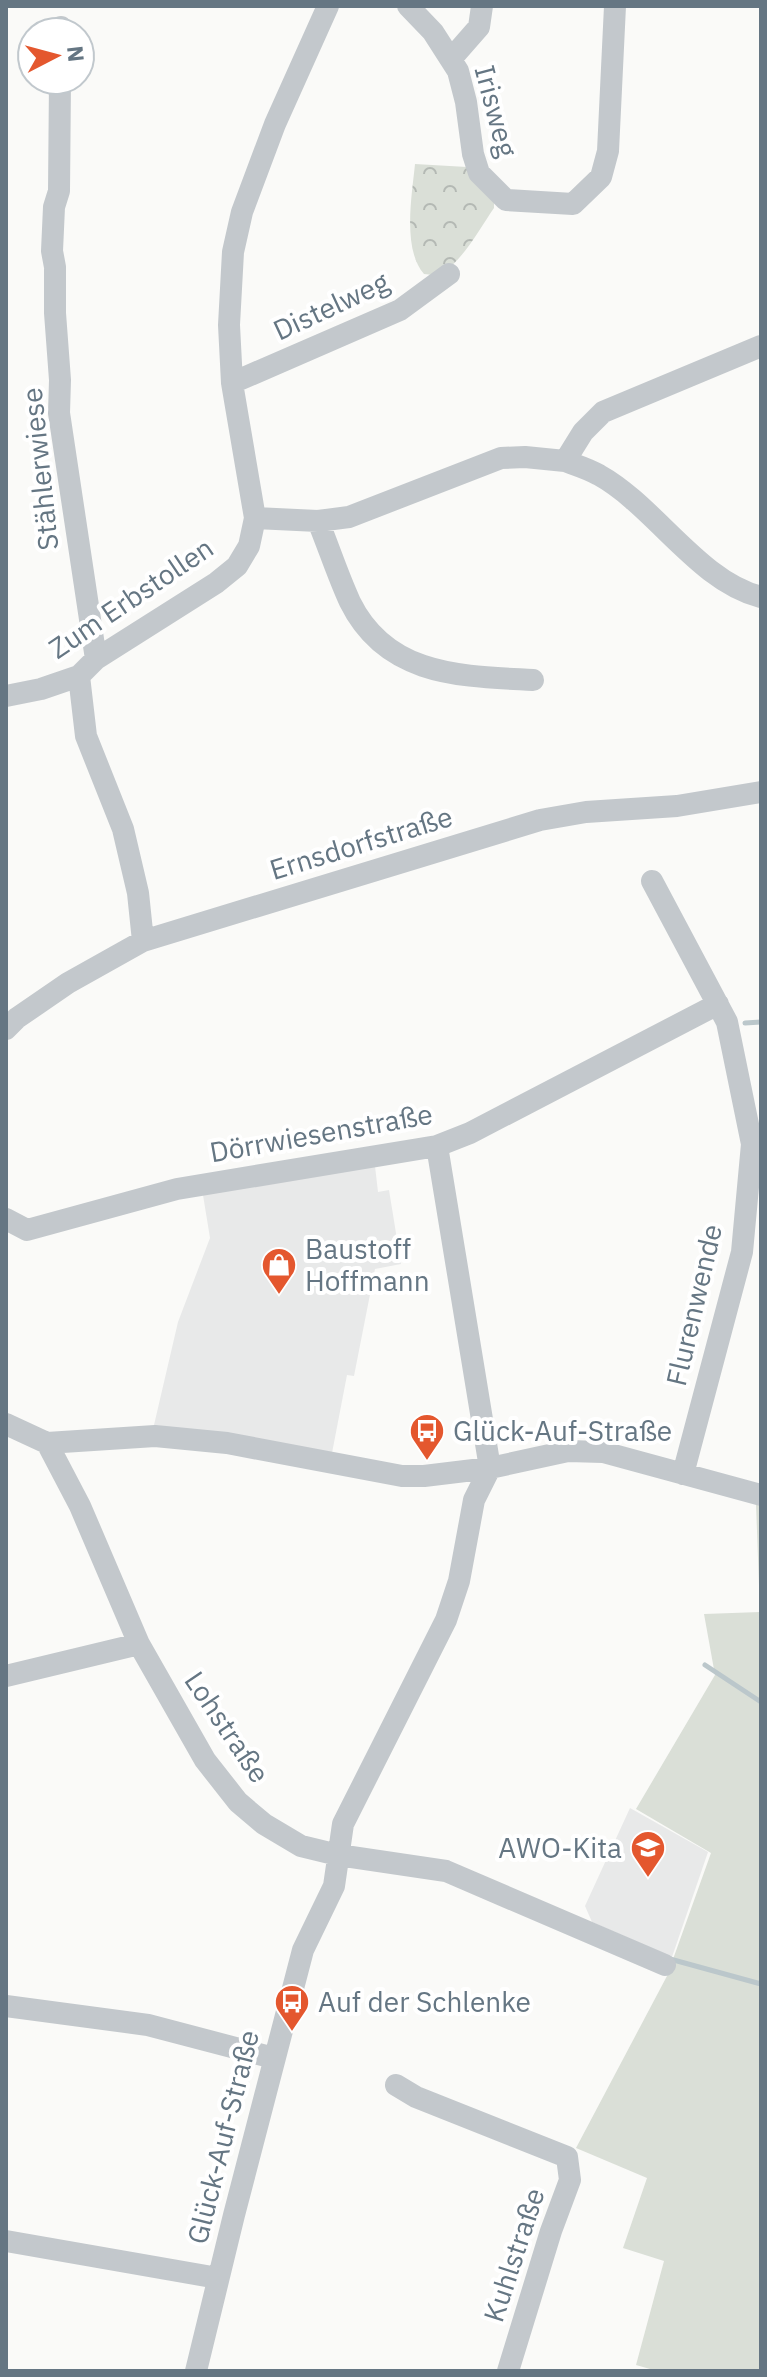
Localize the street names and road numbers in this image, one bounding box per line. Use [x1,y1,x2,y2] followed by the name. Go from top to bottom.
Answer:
[467,61,526,161] street label: Irisweg
[267,263,395,348] street label: Distelweg
[13,386,66,552] street label: Stählerwiese
[41,529,220,666] street label: Zum Erbstollen
[265,797,457,888] street label: Ernsdorfstraße
[207,1095,435,1170] street label: Dörrwiesenstraße
[657,1220,730,1389] street label: Flurenwende
[177,1664,278,1790] street label: Lohstraße
[178,2026,267,2248] street label: Glück-Auf-Straße
[475,2183,553,2326] street label: Kuhlstraße

